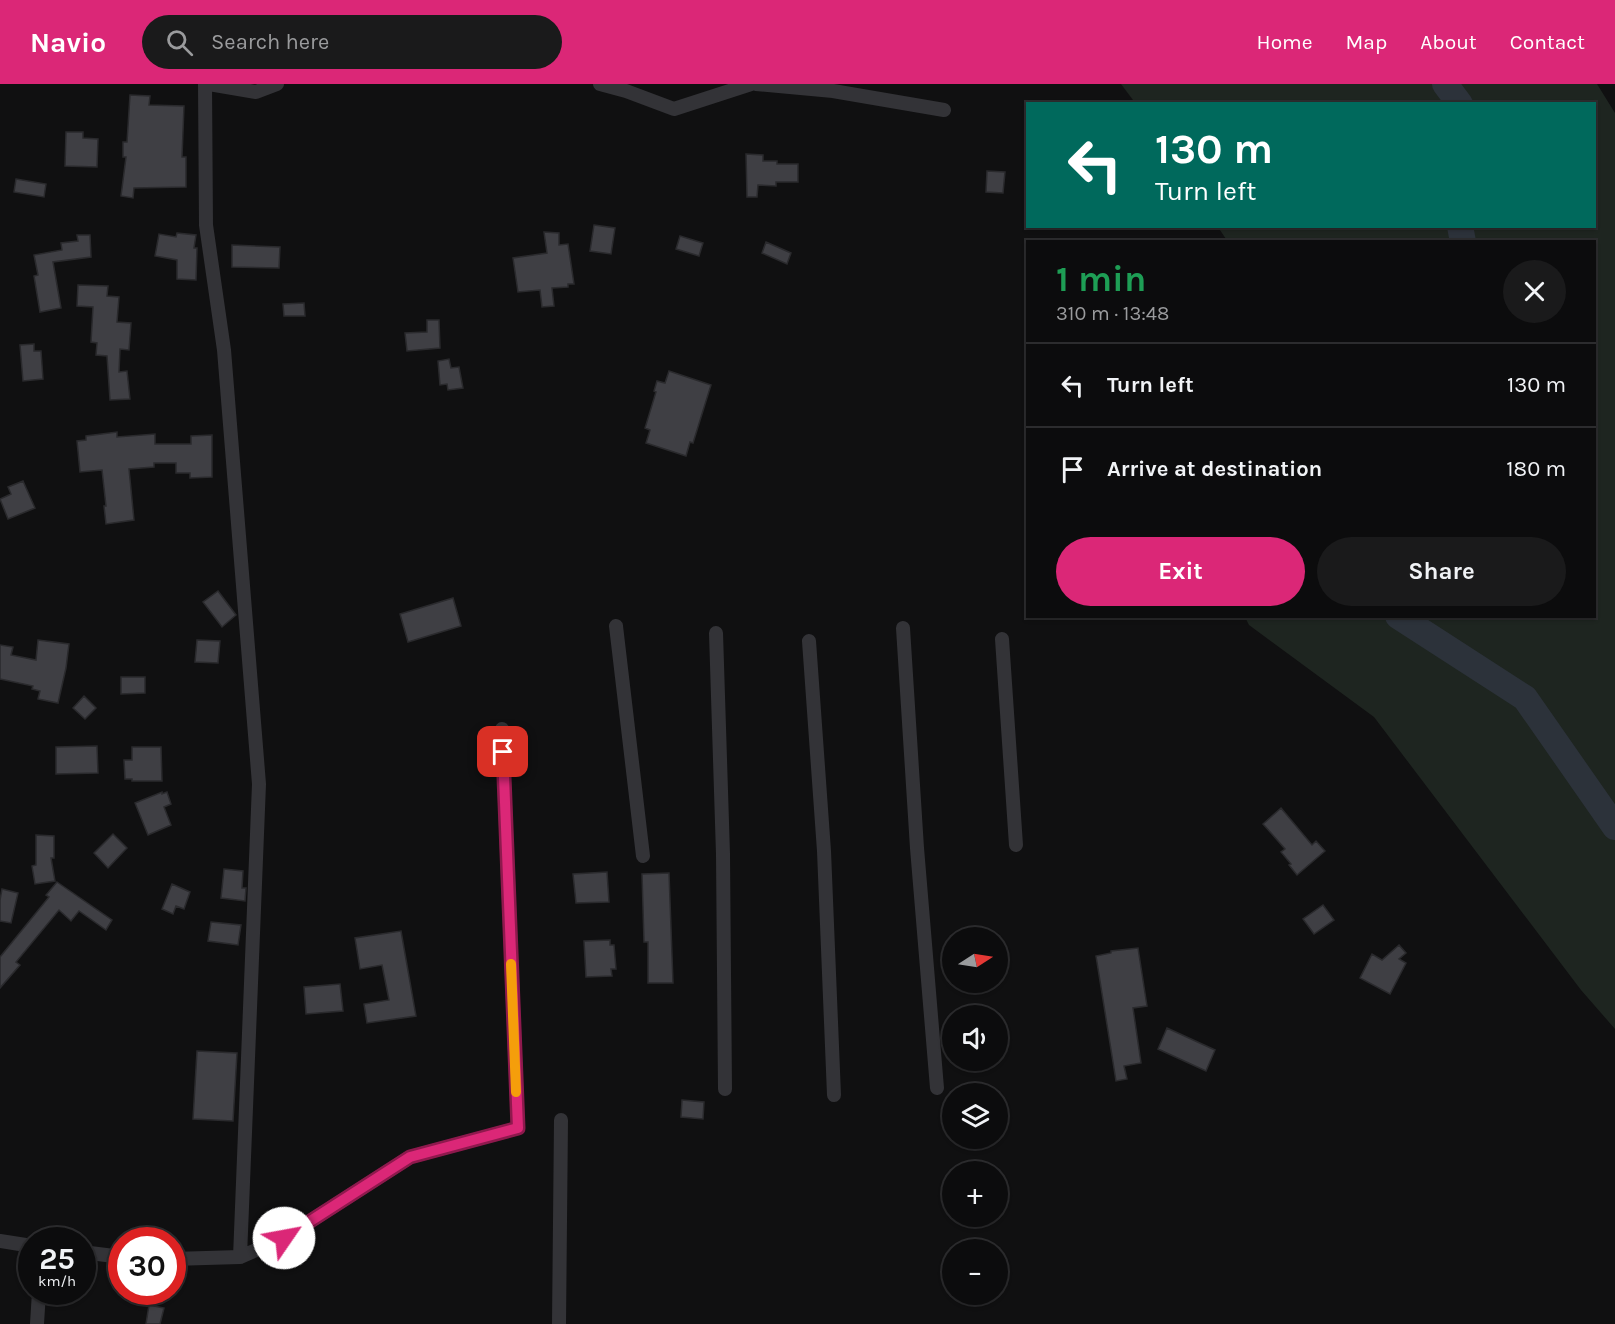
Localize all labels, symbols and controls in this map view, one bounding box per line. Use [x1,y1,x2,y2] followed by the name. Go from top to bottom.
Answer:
[142,15,562,69] search box
[30,26,106,59] text: Navio
[163,26,196,59] icon: search
[211,29,329,55] text: Search here
[1257,30,1313,54] text: Home
[1346,30,1387,54] text: Map
[1420,30,1477,54] text: About
[1510,30,1585,54] text: Contact
[1155,124,1273,174] text: 130 m
[1056,126,1134,204] icon: left
[1155,175,1256,207] text: Turn left
[1056,258,1146,300] text: 1 min
[1503,260,1566,323] button: close
[1056,302,1169,325] text: 310 m · 13:48
[1056,369,1089,402] icon: left
[1107,372,1194,398] text: Turn left
[1507,372,1566,398] text: 130 m
[1056,453,1089,486] icon: arrive
[1107,456,1322,482] text: Arrive at destination
[1506,456,1566,482] text: 180 m
[1056,537,1305,606] button: Exit
[1317,537,1566,606] button: Share
[477,726,528,777] pin
[486,735,519,768] icon: arrive
[942,927,1008,993] north arrow
[942,927,1008,1305] map controls
[942,1005,1008,1071] button: sound
[942,1083,1008,1149] button: layers
[942,1161,1008,1227] button: +
[252,1206,316,1270] position arrow
[108,1227,186,1305] speed limit sign: 30
[942,1239,1008,1305] button: −
[39,1241,75,1277] text: 25
[38,1272,76,1290] text: km/h

